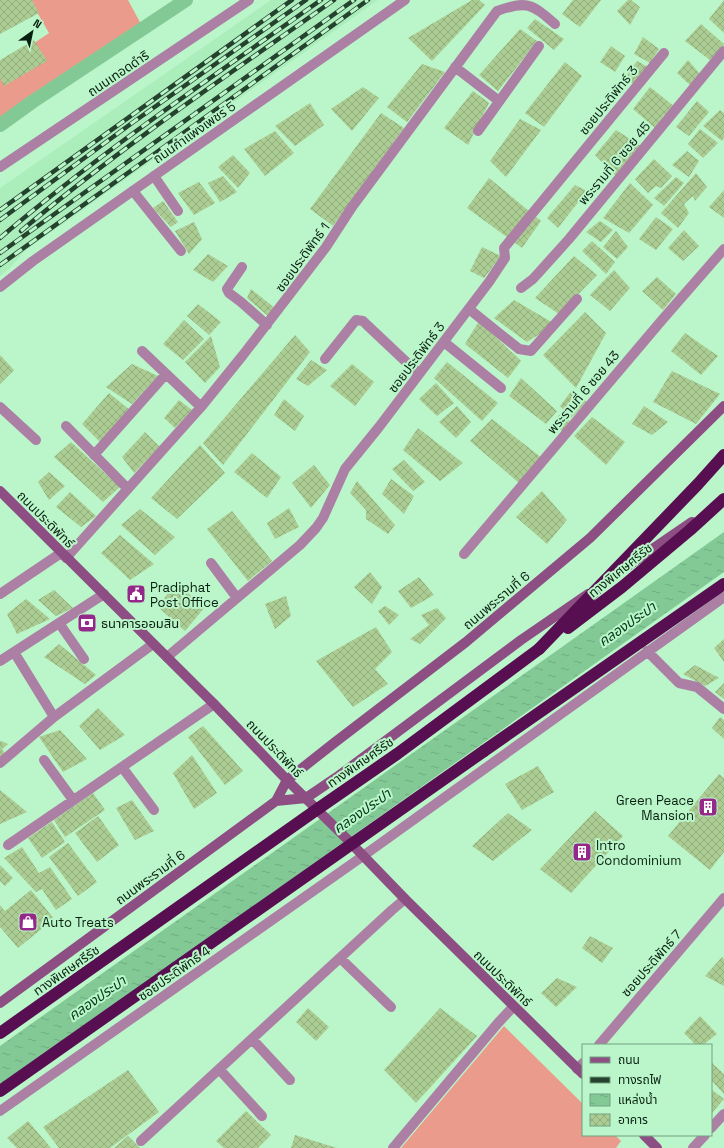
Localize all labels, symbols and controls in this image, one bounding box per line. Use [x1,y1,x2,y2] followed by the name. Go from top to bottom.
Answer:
[12,12,52,52] north arrow
[31,16,44,31] text: N
[84,47,152,100] street label: ถนนเทอดดำริ
[575,62,642,138] street label: ซอยประดิพัทธ์ 3
[150,97,239,167] street label: ถนนกำแพงเพชร 5
[574,117,654,208] street label: พระรามที่ 6 ซอย 45
[271,219,333,295] street label: ซอยประดิพัทธ์ 1
[384,318,449,396] street label: ซอยประดิพัทธ์ 3
[543,346,623,437] street label: พระรามที่ 6 ซอย 43
[13,487,78,552] street label: ถนนประดิพัทธ์
[585,539,656,601] street label: ทางพิเศษศรีรัช
[459,567,533,633] street label: ถนนพระรามที่ 6
[150,579,219,611] place label: Pradiphat Post Office
[125,583,147,605] public building icon: Pradiphat Post Office
[595,597,660,650] water label: คลองประปา
[76,612,98,634] bank icon: ธนาคารออมสิน
[101,615,179,632] place label: ธนาคารออมสิน
[243,716,307,781] street label: ถนนประดิพัทธ์
[324,733,397,792] street label: ทางพิเศษศรีรัช
[330,784,395,837] water label: คลองประปา
[616,792,694,824] place label: Green Peace Mansion
[697,796,719,818] building icon: Green Peace Mansion
[596,837,681,869] place label: Intro Condominium
[571,841,593,863] building icon: Intro Condominium
[111,845,189,908] street label: ถนนพระรามที่ 6
[17,911,39,933] shop icon: Auto Treats
[42,914,114,931] place label: Auto Treats
[617,926,685,1001] street label: ซอยประดิพัทธ์ 7
[30,941,103,1000] street label: ทางพิเศษศรีรัช
[135,942,214,1005] street label: ซอยประดิพัทธ์ 4
[470,946,535,1010] street label: ถนนประดิพัทธ์
[65,971,130,1024] water label: คลองประปา
[582,1044,712,1136] legend
[618,1052,640,1068] text: ถนน
[618,1072,661,1088] text: ทางรถไฟ
[618,1091,657,1108] text: แหล่งน้ำ
[618,1112,648,1128] text: อาคาร

